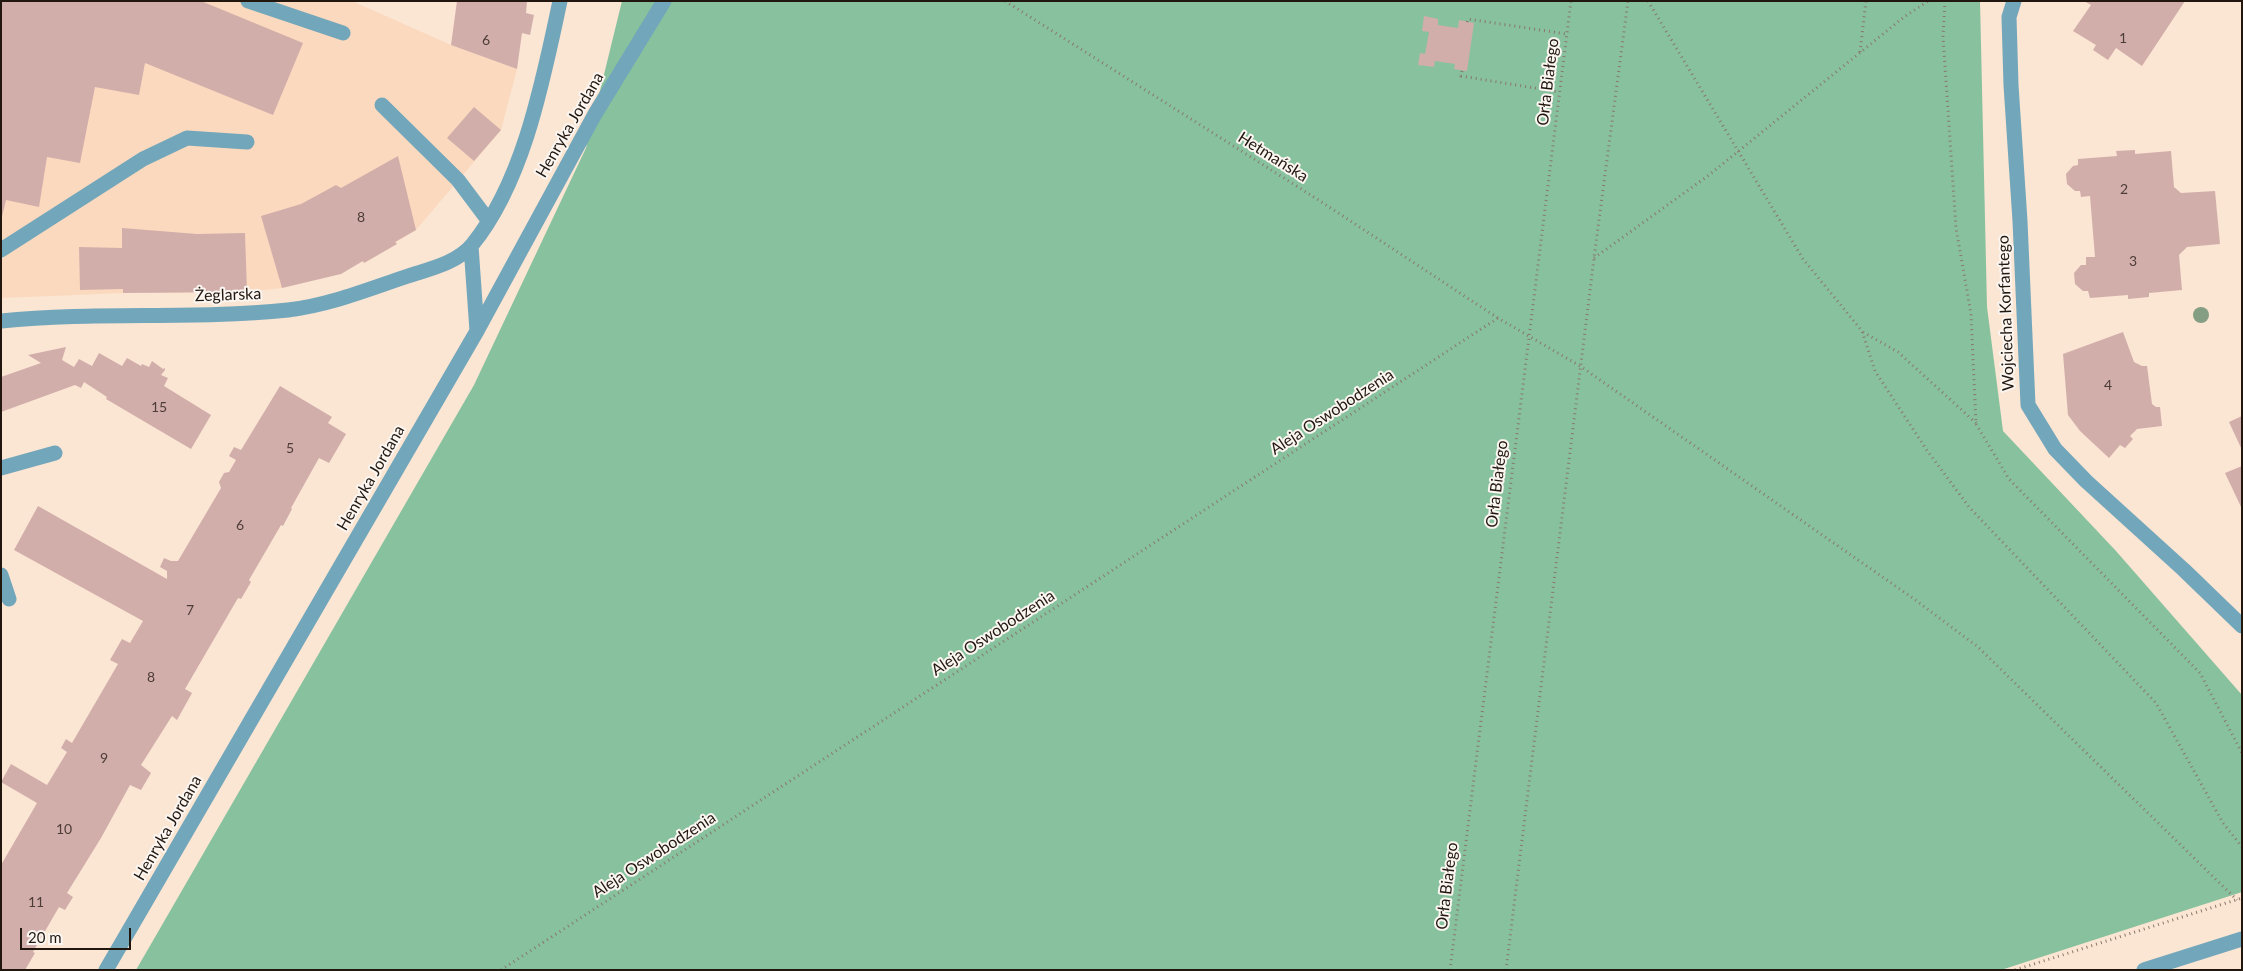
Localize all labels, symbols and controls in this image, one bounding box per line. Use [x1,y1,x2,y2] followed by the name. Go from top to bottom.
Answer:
[2119,30,2127,46] house number: 1
[482,32,490,48] house number: 6
[1533,37,1563,127] street label: Orła Białego
[532,69,608,181] street label: Henryka Jordana
[1234,128,1312,186] street label: Hetmańska
[2120,181,2128,197] house number: 2
[357,209,365,225] house number: 8
[1994,235,2018,391] street label: Wojciecha Korfantego
[2129,253,2137,269] house number: 3
[194,284,262,306] street label: Żeglarska
[1267,365,1397,459] street label: Aleja Oswobodzenia
[2104,377,2112,393] house number: 4
[151,399,167,415] house number: 15
[333,422,409,534] street label: Henryka Jordana
[1482,439,1512,529] street label: Orła Białego
[286,440,294,456] house number: 5
[236,517,244,533] house number: 6
[928,586,1058,680] street label: Aleja Oswobodzenia
[186,602,194,618] house number: 7
[147,669,155,685] house number: 8
[100,750,108,766] house number: 9
[130,772,206,884] street label: Henryka Jordana
[589,808,719,902] street label: Aleja Oswobodzenia
[56,821,72,837] house number: 10
[1432,841,1462,931] street label: Orła Białego
[28,894,44,910] house number: 11
[22,918,134,950] scale bar
[28,928,62,946] text: 20 m

